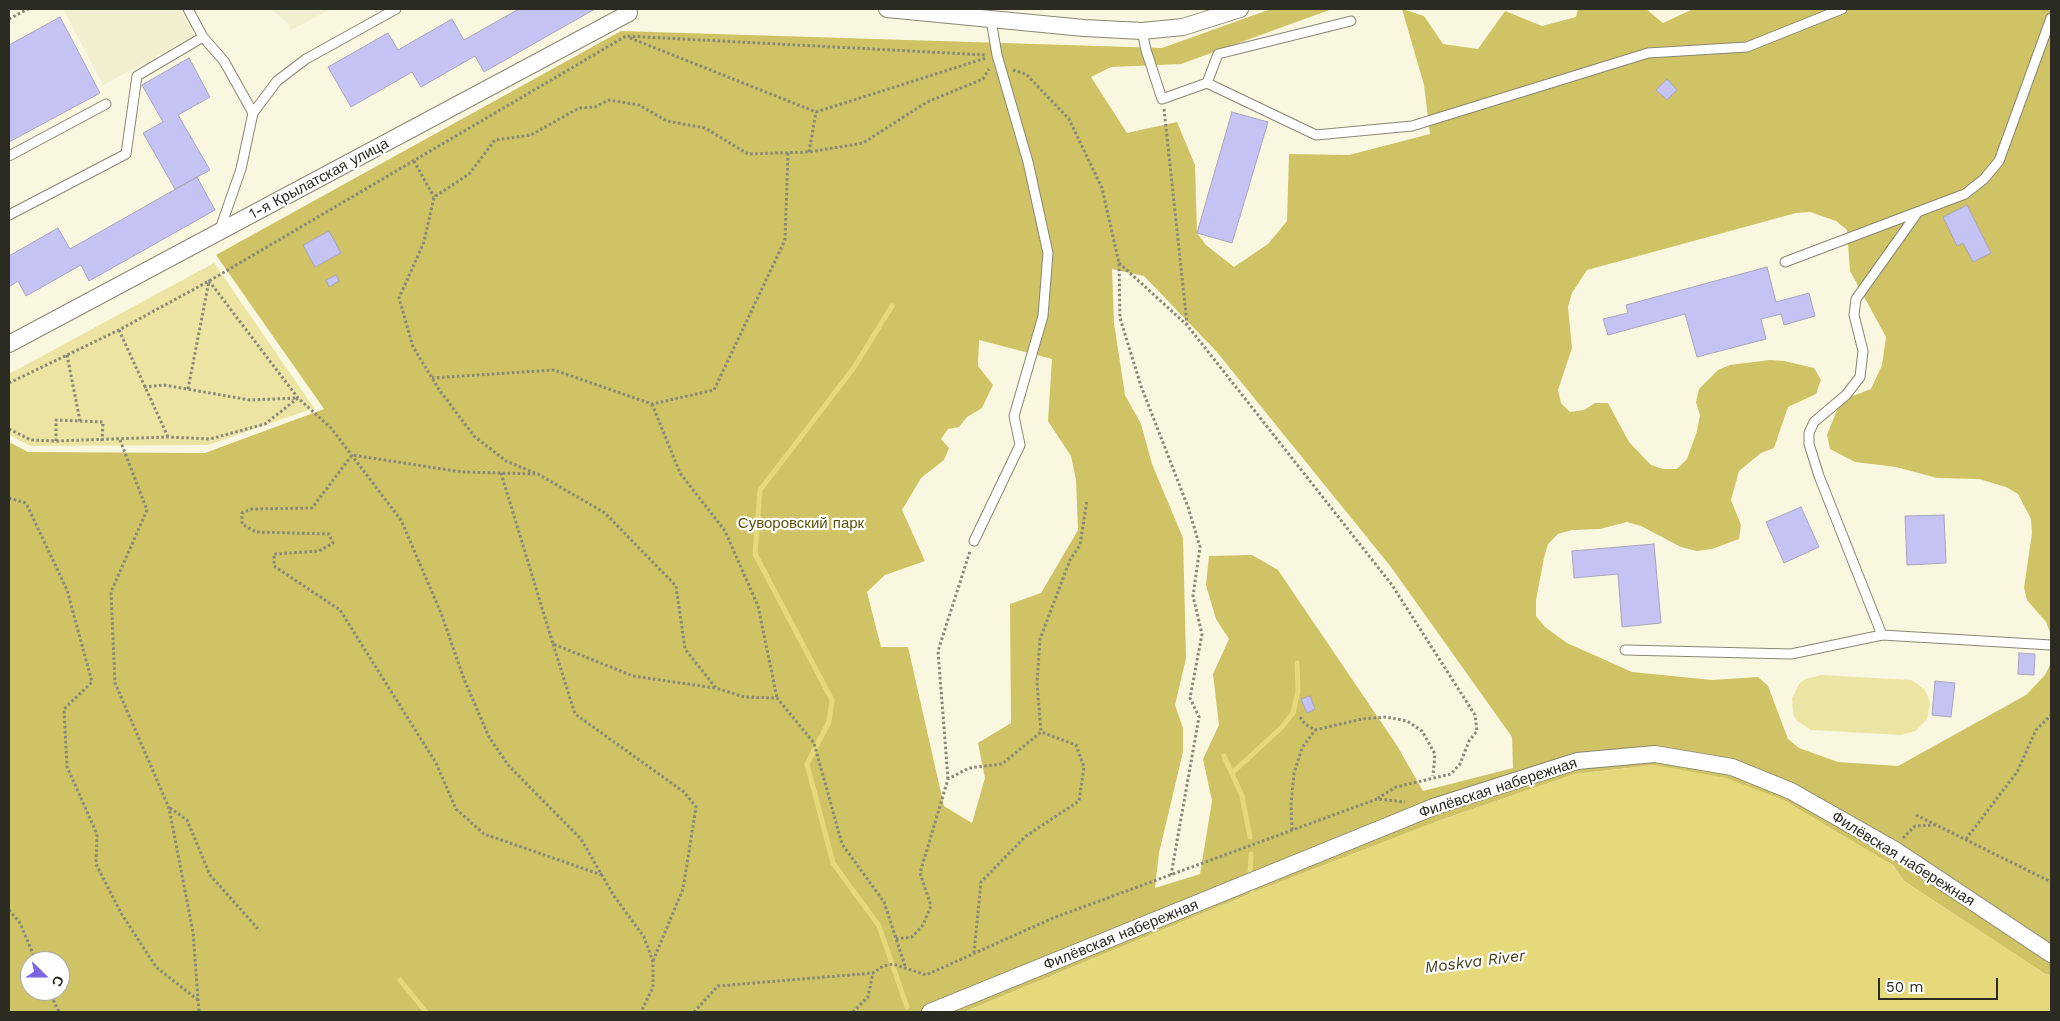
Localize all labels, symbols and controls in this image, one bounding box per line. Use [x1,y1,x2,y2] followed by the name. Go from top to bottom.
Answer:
[246,135,392,223] street label: 1-я Крылатская улица
[738,515,864,533] park label: Суворовский парк
[1417,754,1579,822] street label: Филёвская набережная
[1828,808,1978,910] street label: Филёвская набережная
[1041,896,1201,974] street label: Филёвская набережная
[1424,946,1526,978] water label: Moskva River
[20,951,70,1001] north arrow
[1880,968,2000,1000] scale bar
[49,974,67,989] text: С
[1886,978,1923,996] text: 50 m

